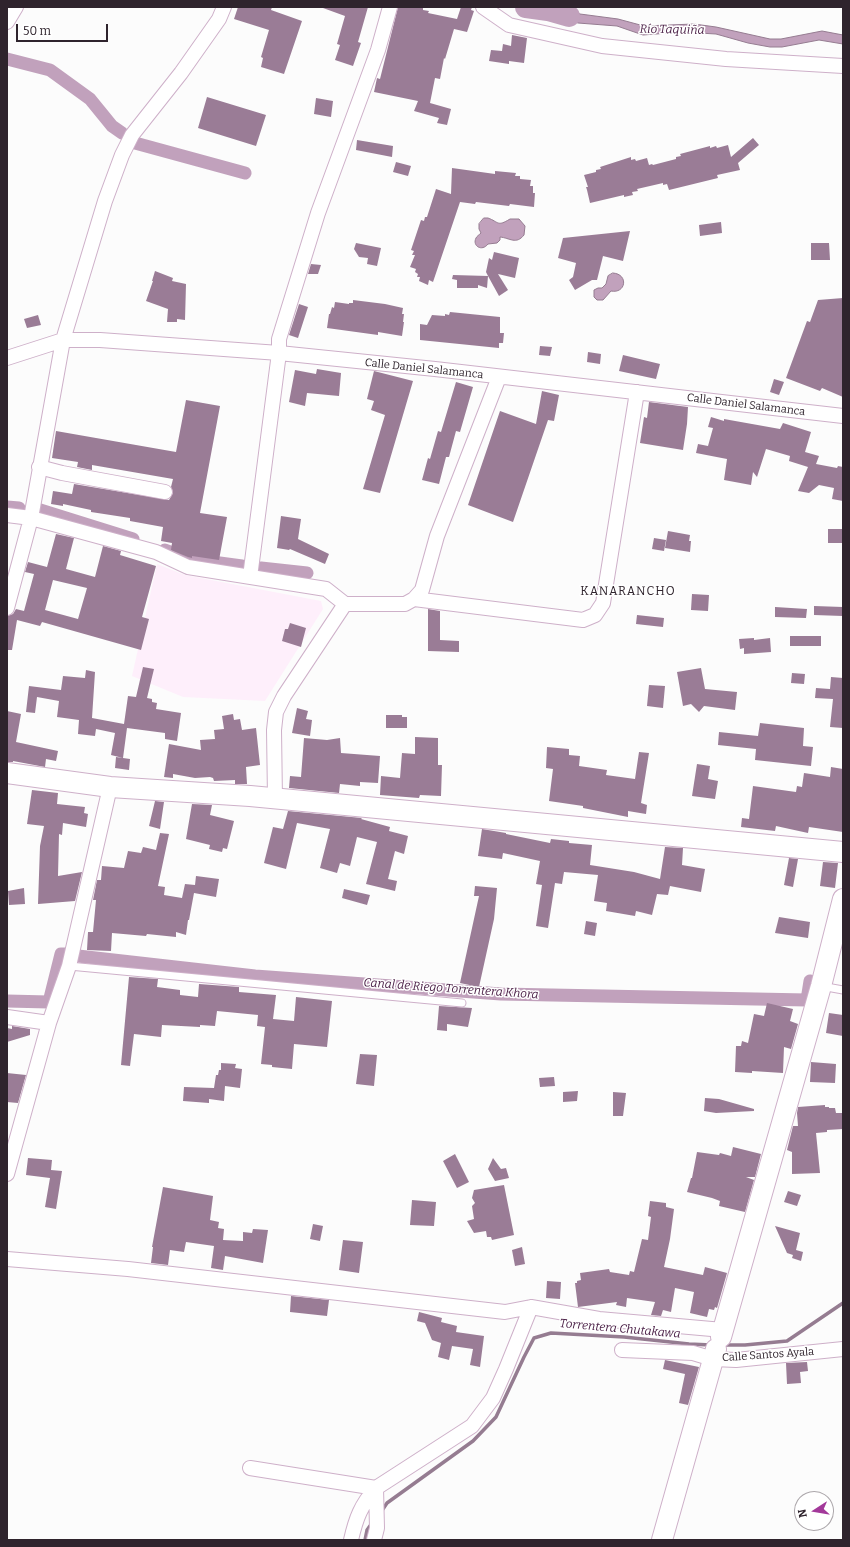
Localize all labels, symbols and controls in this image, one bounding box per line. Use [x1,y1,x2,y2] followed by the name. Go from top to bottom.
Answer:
[18,16,110,42] scale bar
[639,22,705,38] water label: Río Taquiña
[23,24,51,38] text: 50 m
[364,356,484,382] street label: Calle Daniel Salamanca
[686,391,806,419] street label: Calle Daniel Salamanca
[580,585,676,599] district label: KANARANCHO
[363,976,539,1002] water label: Canal de Riego Torrentera Khora
[559,1317,681,1341] water label: Torrentera Chutakawa
[722,1345,814,1365] street label: Calle Santos Ayala
[794,1491,834,1531] north arrow
[796,1508,810,1519] text: N

